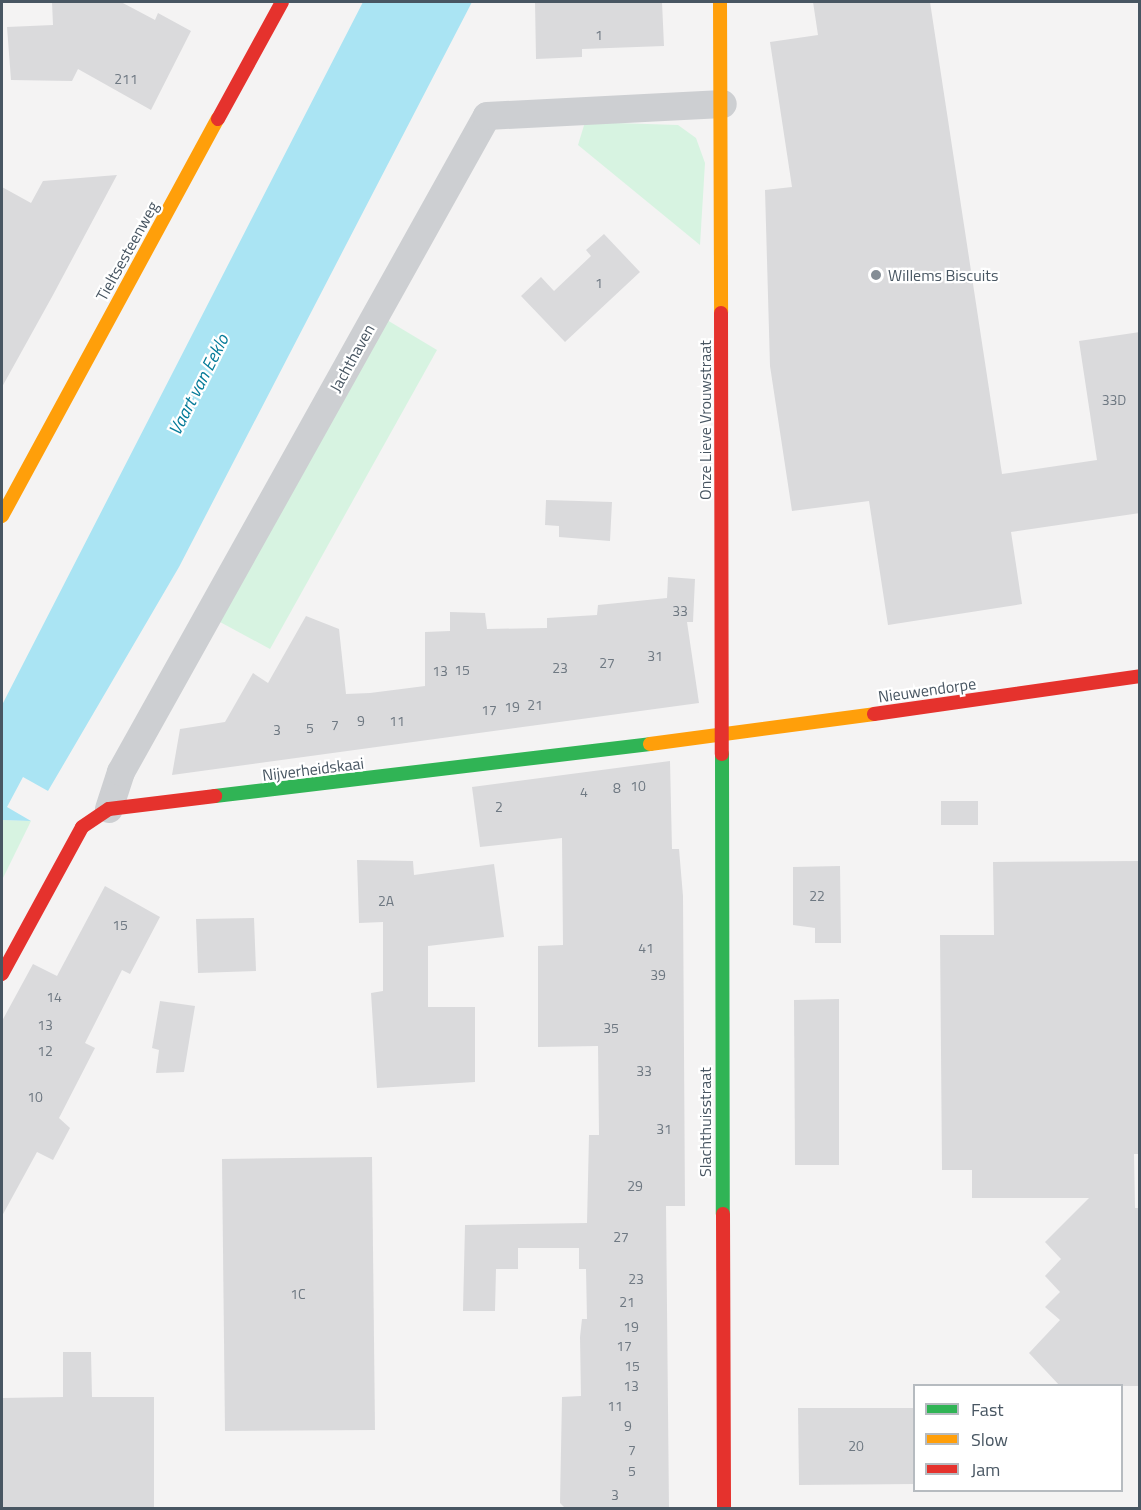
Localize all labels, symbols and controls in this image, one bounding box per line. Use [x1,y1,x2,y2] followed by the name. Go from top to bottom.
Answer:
[595,27,603,43] house number: 1
[114,71,138,87] house number: 211
[92,198,162,304] street label: Tieltsesteenweg
[888,265,998,285] place label: Willems Biscuits
[869,268,883,282] marker: Willems Biscuits
[595,275,603,291] house number: 1
[326,321,378,395] street label: Jachthaven
[164,331,234,439] water label: Vaart van Eeklo
[695,340,715,500] street label: Onze Lieve Vrouwstraat
[1102,392,1126,408] house number: 33D
[672,603,688,619] house number: 33
[647,648,663,664] house number: 31
[599,655,615,671] house number: 27
[552,660,568,676] house number: 23
[454,662,470,678] house number: 15
[432,663,448,679] house number: 13
[877,674,977,706] street label: Nieuwendorpe
[527,697,543,713] house number: 21
[504,699,520,715] house number: 19
[481,702,497,718] house number: 17
[357,713,365,729] house number: 9
[389,713,405,729] house number: 11
[331,717,339,733] house number: 7
[306,720,314,736] house number: 5
[273,722,281,738] house number: 3
[261,753,365,785] street label: Nijverheidskaai
[630,778,646,794] house number: 10
[613,780,621,796] house number: 8
[580,784,588,800] house number: 4
[495,799,503,815] house number: 2
[809,888,825,904] house number: 22
[378,893,394,909] house number: 2A
[112,917,128,933] house number: 15
[638,940,654,956] house number: 41
[650,967,666,983] house number: 39
[46,989,62,1005] house number: 14
[37,1017,53,1033] house number: 13
[603,1020,619,1036] house number: 35
[37,1043,53,1059] house number: 12
[636,1063,652,1079] house number: 33
[695,1067,715,1177] street label: Slachthuisstraat
[27,1089,43,1105] house number: 10
[656,1121,672,1137] house number: 31
[627,1178,643,1194] house number: 29
[613,1229,629,1245] house number: 27
[628,1271,644,1287] house number: 23
[290,1286,306,1302] house number: 1C
[619,1294,635,1310] house number: 21
[623,1319,639,1335] house number: 19
[616,1338,632,1354] house number: 17
[624,1358,640,1374] house number: 15
[623,1378,639,1394] house number: 13
[913,1384,1123,1492] legend
[971,1396,1004,1423] text: Fast
[607,1398,623,1414] house number: 11
[624,1418,632,1434] house number: 9
[971,1426,1008,1453] text: Slow
[848,1438,864,1454] house number: 20
[628,1442,636,1458] house number: 7
[971,1456,1000,1483] text: Jam
[628,1463,636,1479] house number: 5
[611,1487,619,1503] house number: 3

